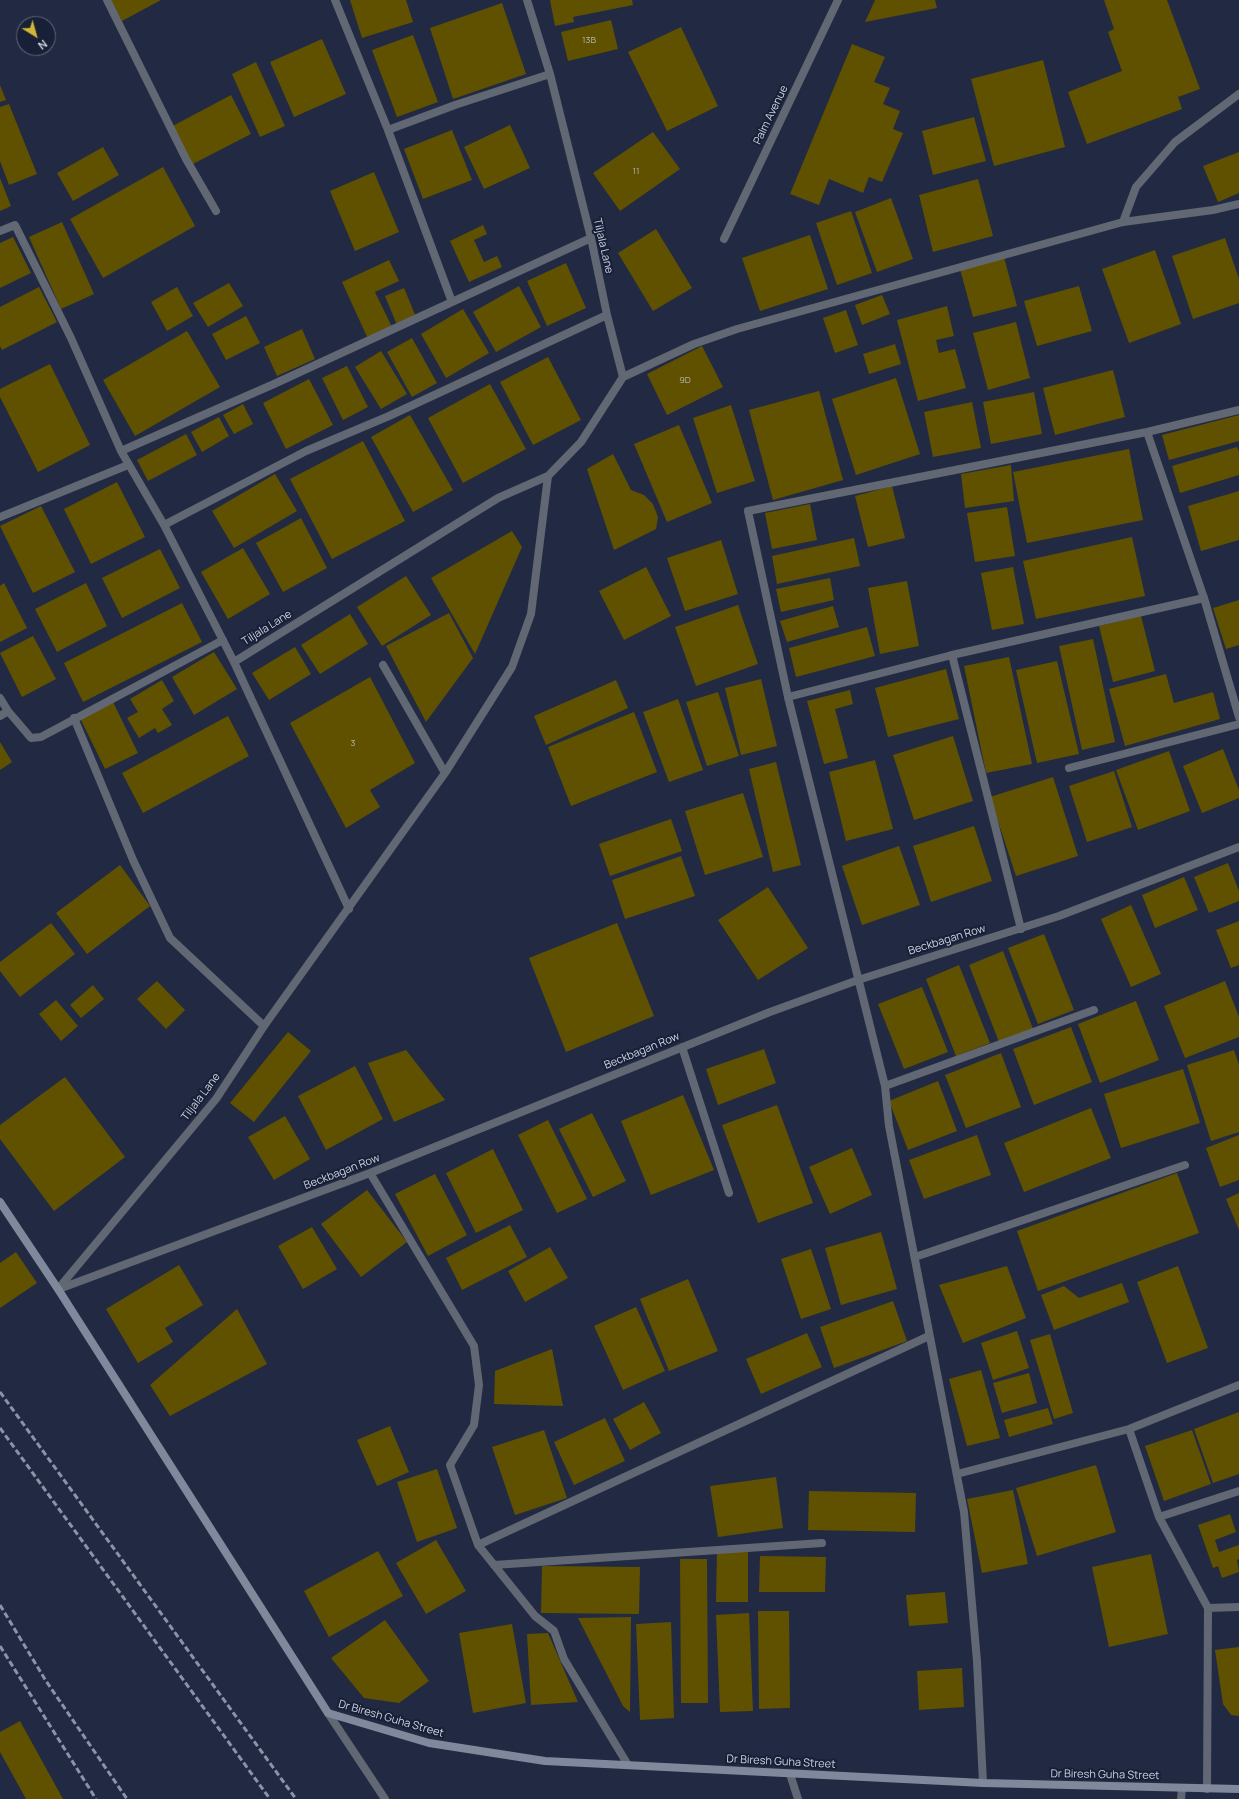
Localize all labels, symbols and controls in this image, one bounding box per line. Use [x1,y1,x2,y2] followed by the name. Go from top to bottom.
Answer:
[16,16,56,56] north arrow
[582,35,596,45] house number: 13B
[35,37,51,54] text: N
[751,83,791,147] street label: Palm Avenue
[632,166,640,176] house number: 11
[590,217,616,275] street label: Tiljala Lane
[679,375,691,385] house number: 9D
[240,608,294,648] street label: Tiljala Lane
[351,738,355,748] house number: 3
[907,922,987,958] street label: Beckbagan Row
[602,1030,682,1072] street label: Beckbagan Row
[179,1071,223,1123] street label: Tiljala Lane
[302,1151,382,1193] street label: Beckbagan Row
[337,1698,445,1740] street label: Dr Biresh Guha Street
[726,1753,836,1771] street label: Dr Biresh Guha Street
[1050,1767,1160,1783] street label: Dr Biresh Guha Street

